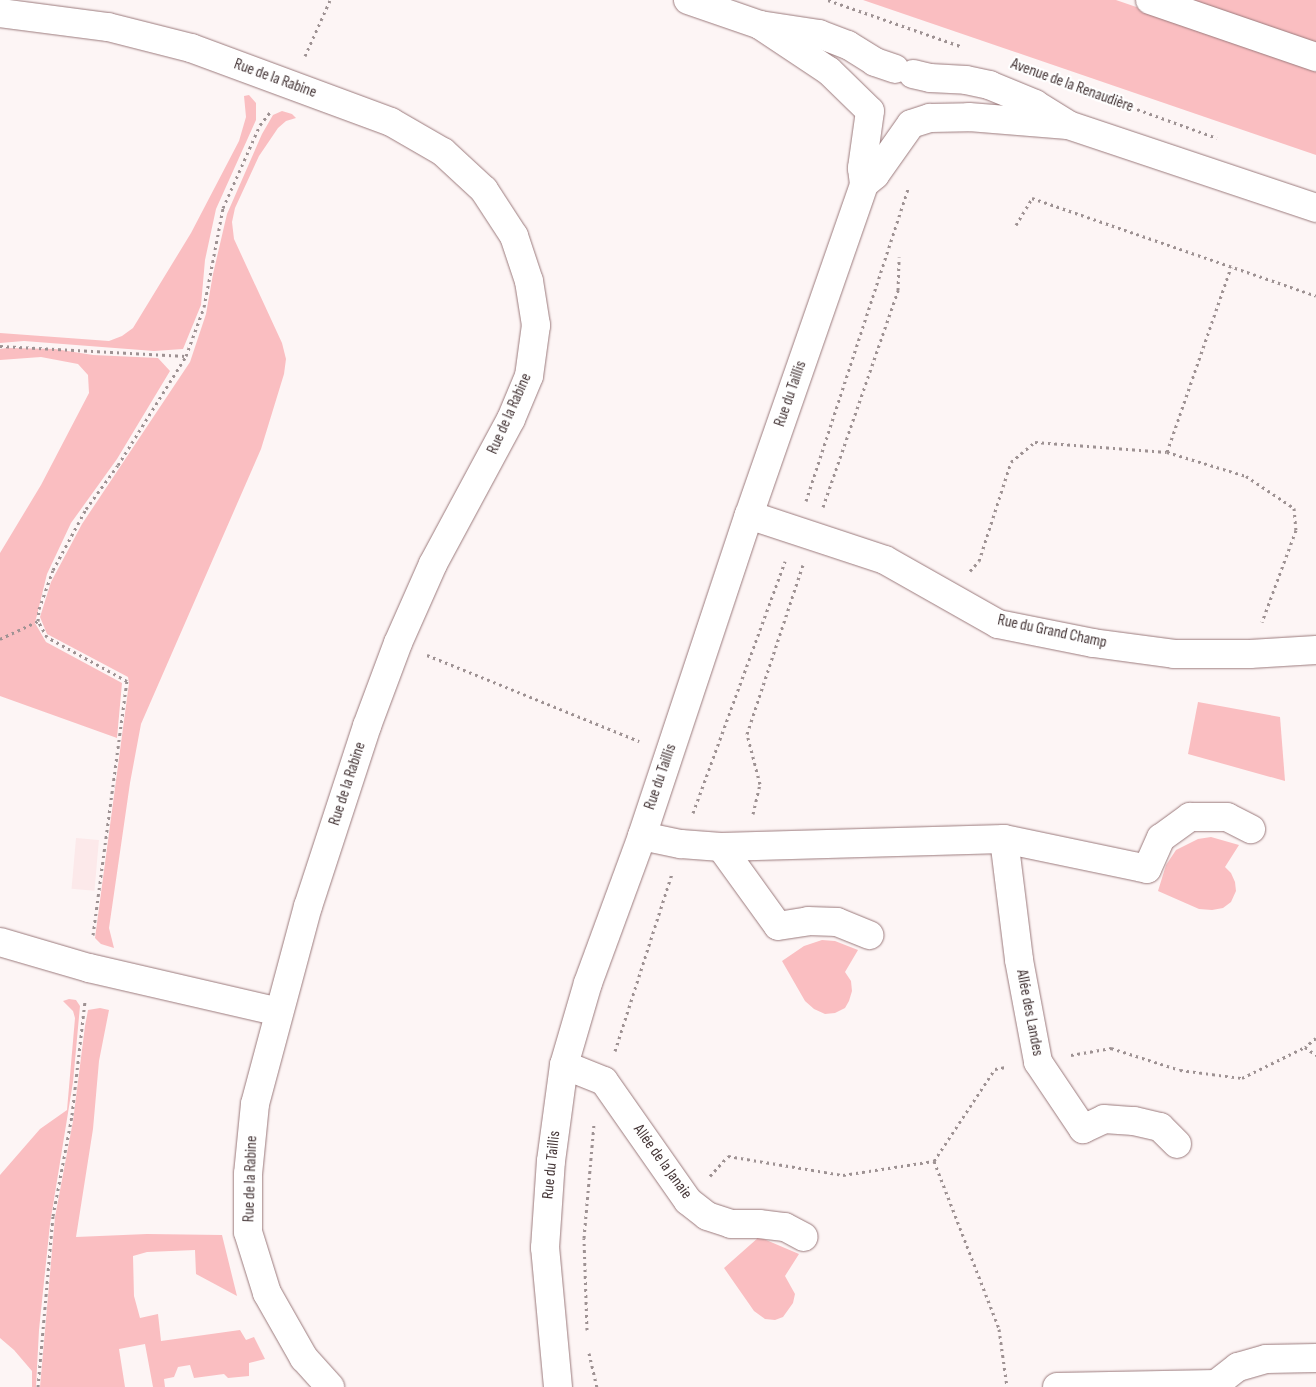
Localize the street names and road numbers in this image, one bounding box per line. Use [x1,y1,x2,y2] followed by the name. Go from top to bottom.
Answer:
[231,55,319,103] street label: Rue de la Rabine
[1008,55,1136,117] street label: Avenue de la Renaudière
[771,358,811,430] street label: Rue du Taillis
[484,371,536,457] street label: Rue de la Rabine
[996,611,1108,653] street label: Rue du Grand Champ
[325,740,371,828] street label: Rue de la Rabine
[641,741,681,813] street label: Rue du Taillis
[1011,968,1047,1058] street label: Allée des Landes
[628,1121,696,1203] street label: Allée de la Janaie
[539,1130,565,1200] street label: Rue du Taillis
[240,1135,262,1223] street label: Rue de la Rabine

